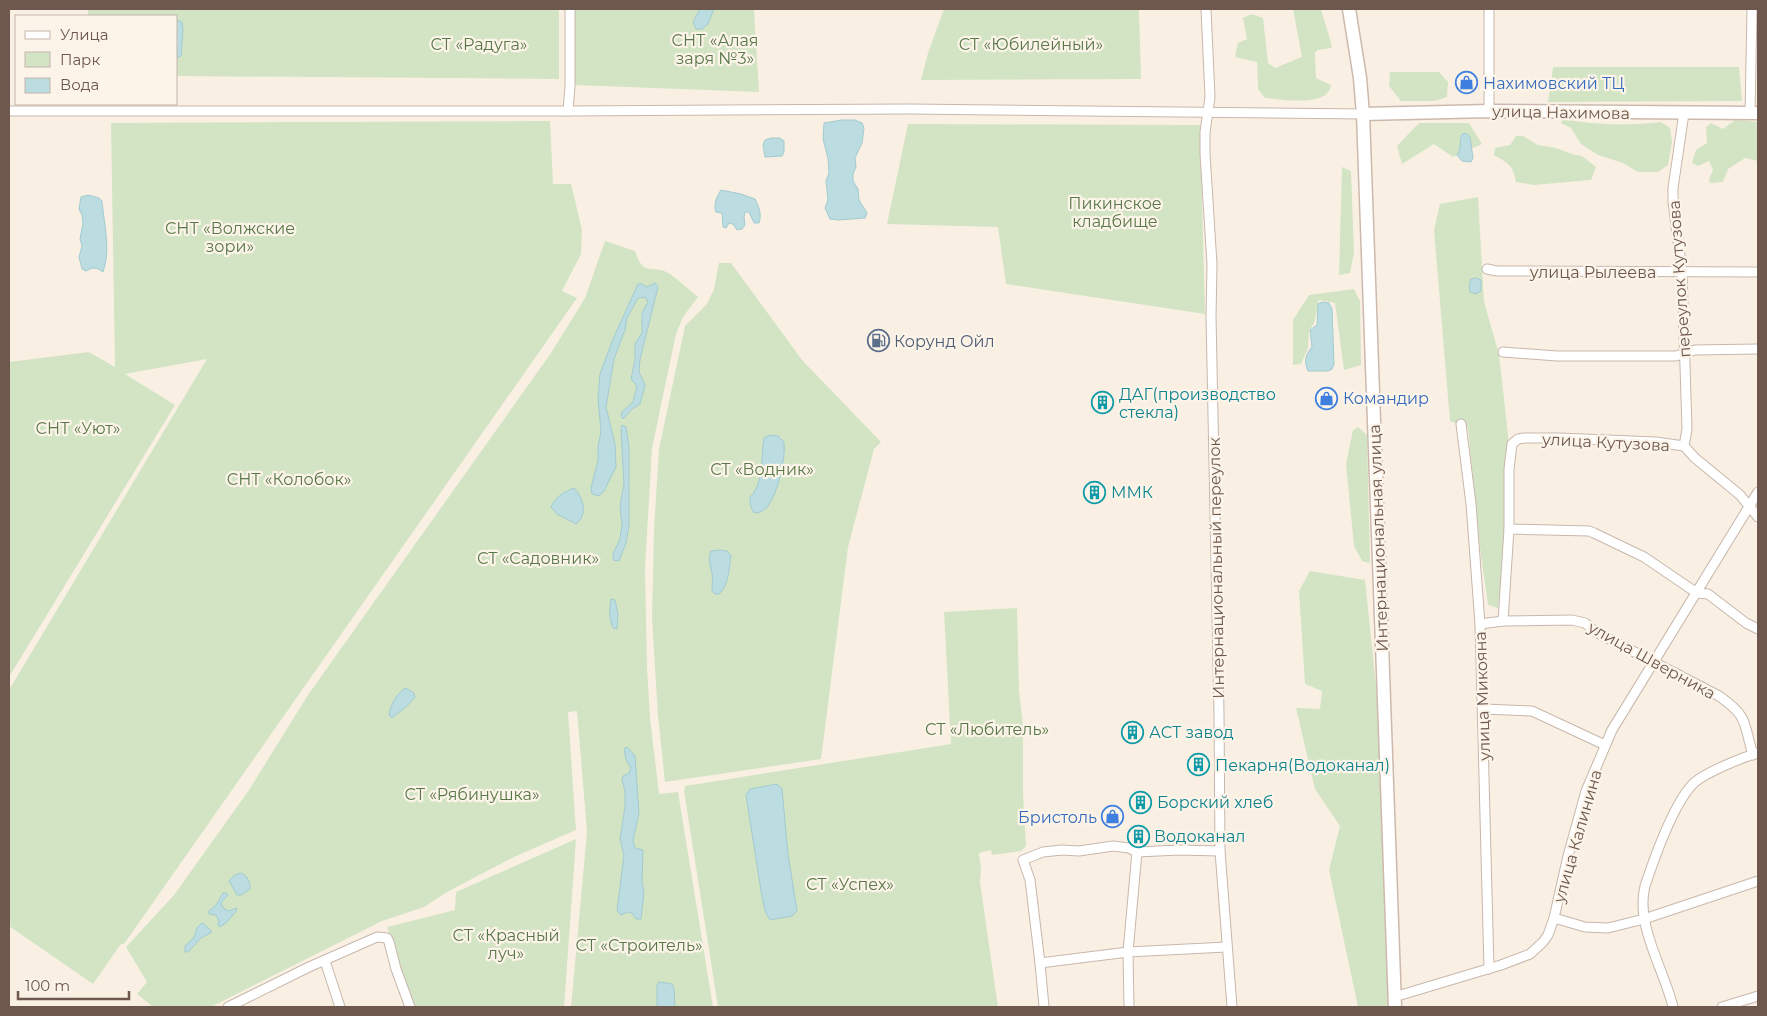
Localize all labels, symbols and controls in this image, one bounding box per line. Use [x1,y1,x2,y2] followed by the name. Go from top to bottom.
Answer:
[15,15,178,105] legend
[60,25,108,44] text: Улица
[671,31,759,68] park label: СНТ «Алая заря №3»
[431,35,527,54] park label: СТ «Радуга»
[959,35,1103,54] park label: СТ «Юбилейный»
[60,50,100,69] text: Парк
[1455,71,1479,95] shop icon: Нахимовский ТЦ
[1483,74,1625,93] place label: Нахимовский ТЦ
[60,75,99,94] text: Вода
[1491,102,1630,123] street label: улица Нахимова
[1068,194,1162,231] park label: Пикинское кладбище
[1665,200,1694,358] street label: переулок Кутузова
[165,219,295,256] park label: СНТ «Волжские зори»
[1529,263,1656,282] street label: улица Рылеева
[866,329,890,353] fuel station icon: Корунд Ойл
[894,332,995,351] place label: Корунд Ойл
[1119,385,1276,422] place label: ДАГ(производство стекла)
[1315,386,1339,410] shop icon: Командир
[1343,389,1429,408] place label: Командир
[1091,391,1115,415] building icon: ДАГ(производство стекла)
[36,419,120,438] park label: СНТ «Уют»
[1365,424,1392,652] street label: Интернациональная улица
[1540,430,1670,455] street label: улица Кутузова
[1205,436,1228,699] street label: Интернациональный переулок
[710,460,814,479] park label: СТ «Водник»
[227,470,351,489] park label: СНТ «Колобок»
[1083,480,1107,504] building icon: ММК
[1111,483,1153,502] place label: ММК
[477,549,599,568] park label: СТ «Садовник»
[1584,617,1719,703] street label: улица Шверника
[1471,631,1494,762] street label: улица Микояна
[925,720,1049,739] park label: СТ «Любитель»
[1121,720,1145,744] building icon: АСТ завод
[1149,723,1234,742] place label: АСТ завод
[1187,753,1211,777] building icon: Пекарня(Водоканал)
[1215,756,1390,775] place label: Пекарня(Водоканал)
[1549,767,1606,906] street label: улица Калинина
[404,785,540,804] park label: СТ «Рябинушка»
[1129,790,1153,814] building icon: Борский хлеб
[1157,793,1273,812] place label: Борский хлеб
[1101,805,1125,829] shop icon: Бристоль
[1018,808,1097,827] place label: Бристоль
[1126,824,1150,848] building icon: Водоканал
[1154,827,1245,846] place label: Водоканал
[806,875,894,894] park label: СТ «Успех»
[452,926,560,963] park label: СТ «Красный луч»
[575,936,703,955] park label: СТ «Строитель»
[18,968,129,1000] scale bar
[25,976,70,995] text: 100 m

